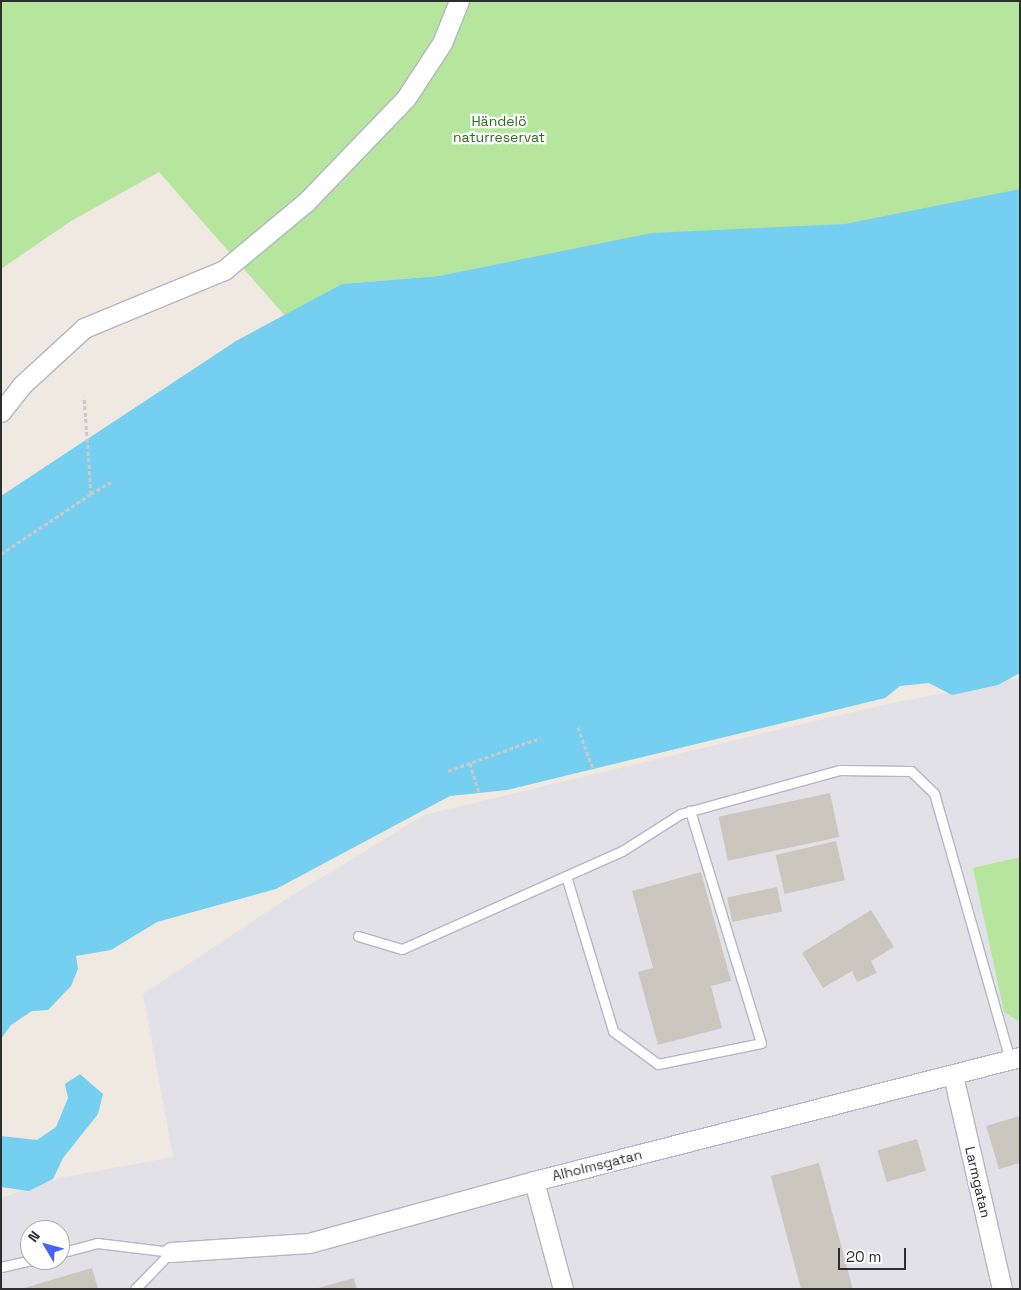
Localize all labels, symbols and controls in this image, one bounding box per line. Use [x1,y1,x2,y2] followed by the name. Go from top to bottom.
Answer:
[453,113,545,146] park label: Händelö naturreservat
[962,1145,994,1219] street label: Larmgatan
[550,1146,644,1184] street label: Alholmsgatan
[20,1220,70,1270] north arrow
[24,1227,44,1246] text: N
[841,1238,908,1270] scale bar
[846,1247,881,1266] text: 20 m

